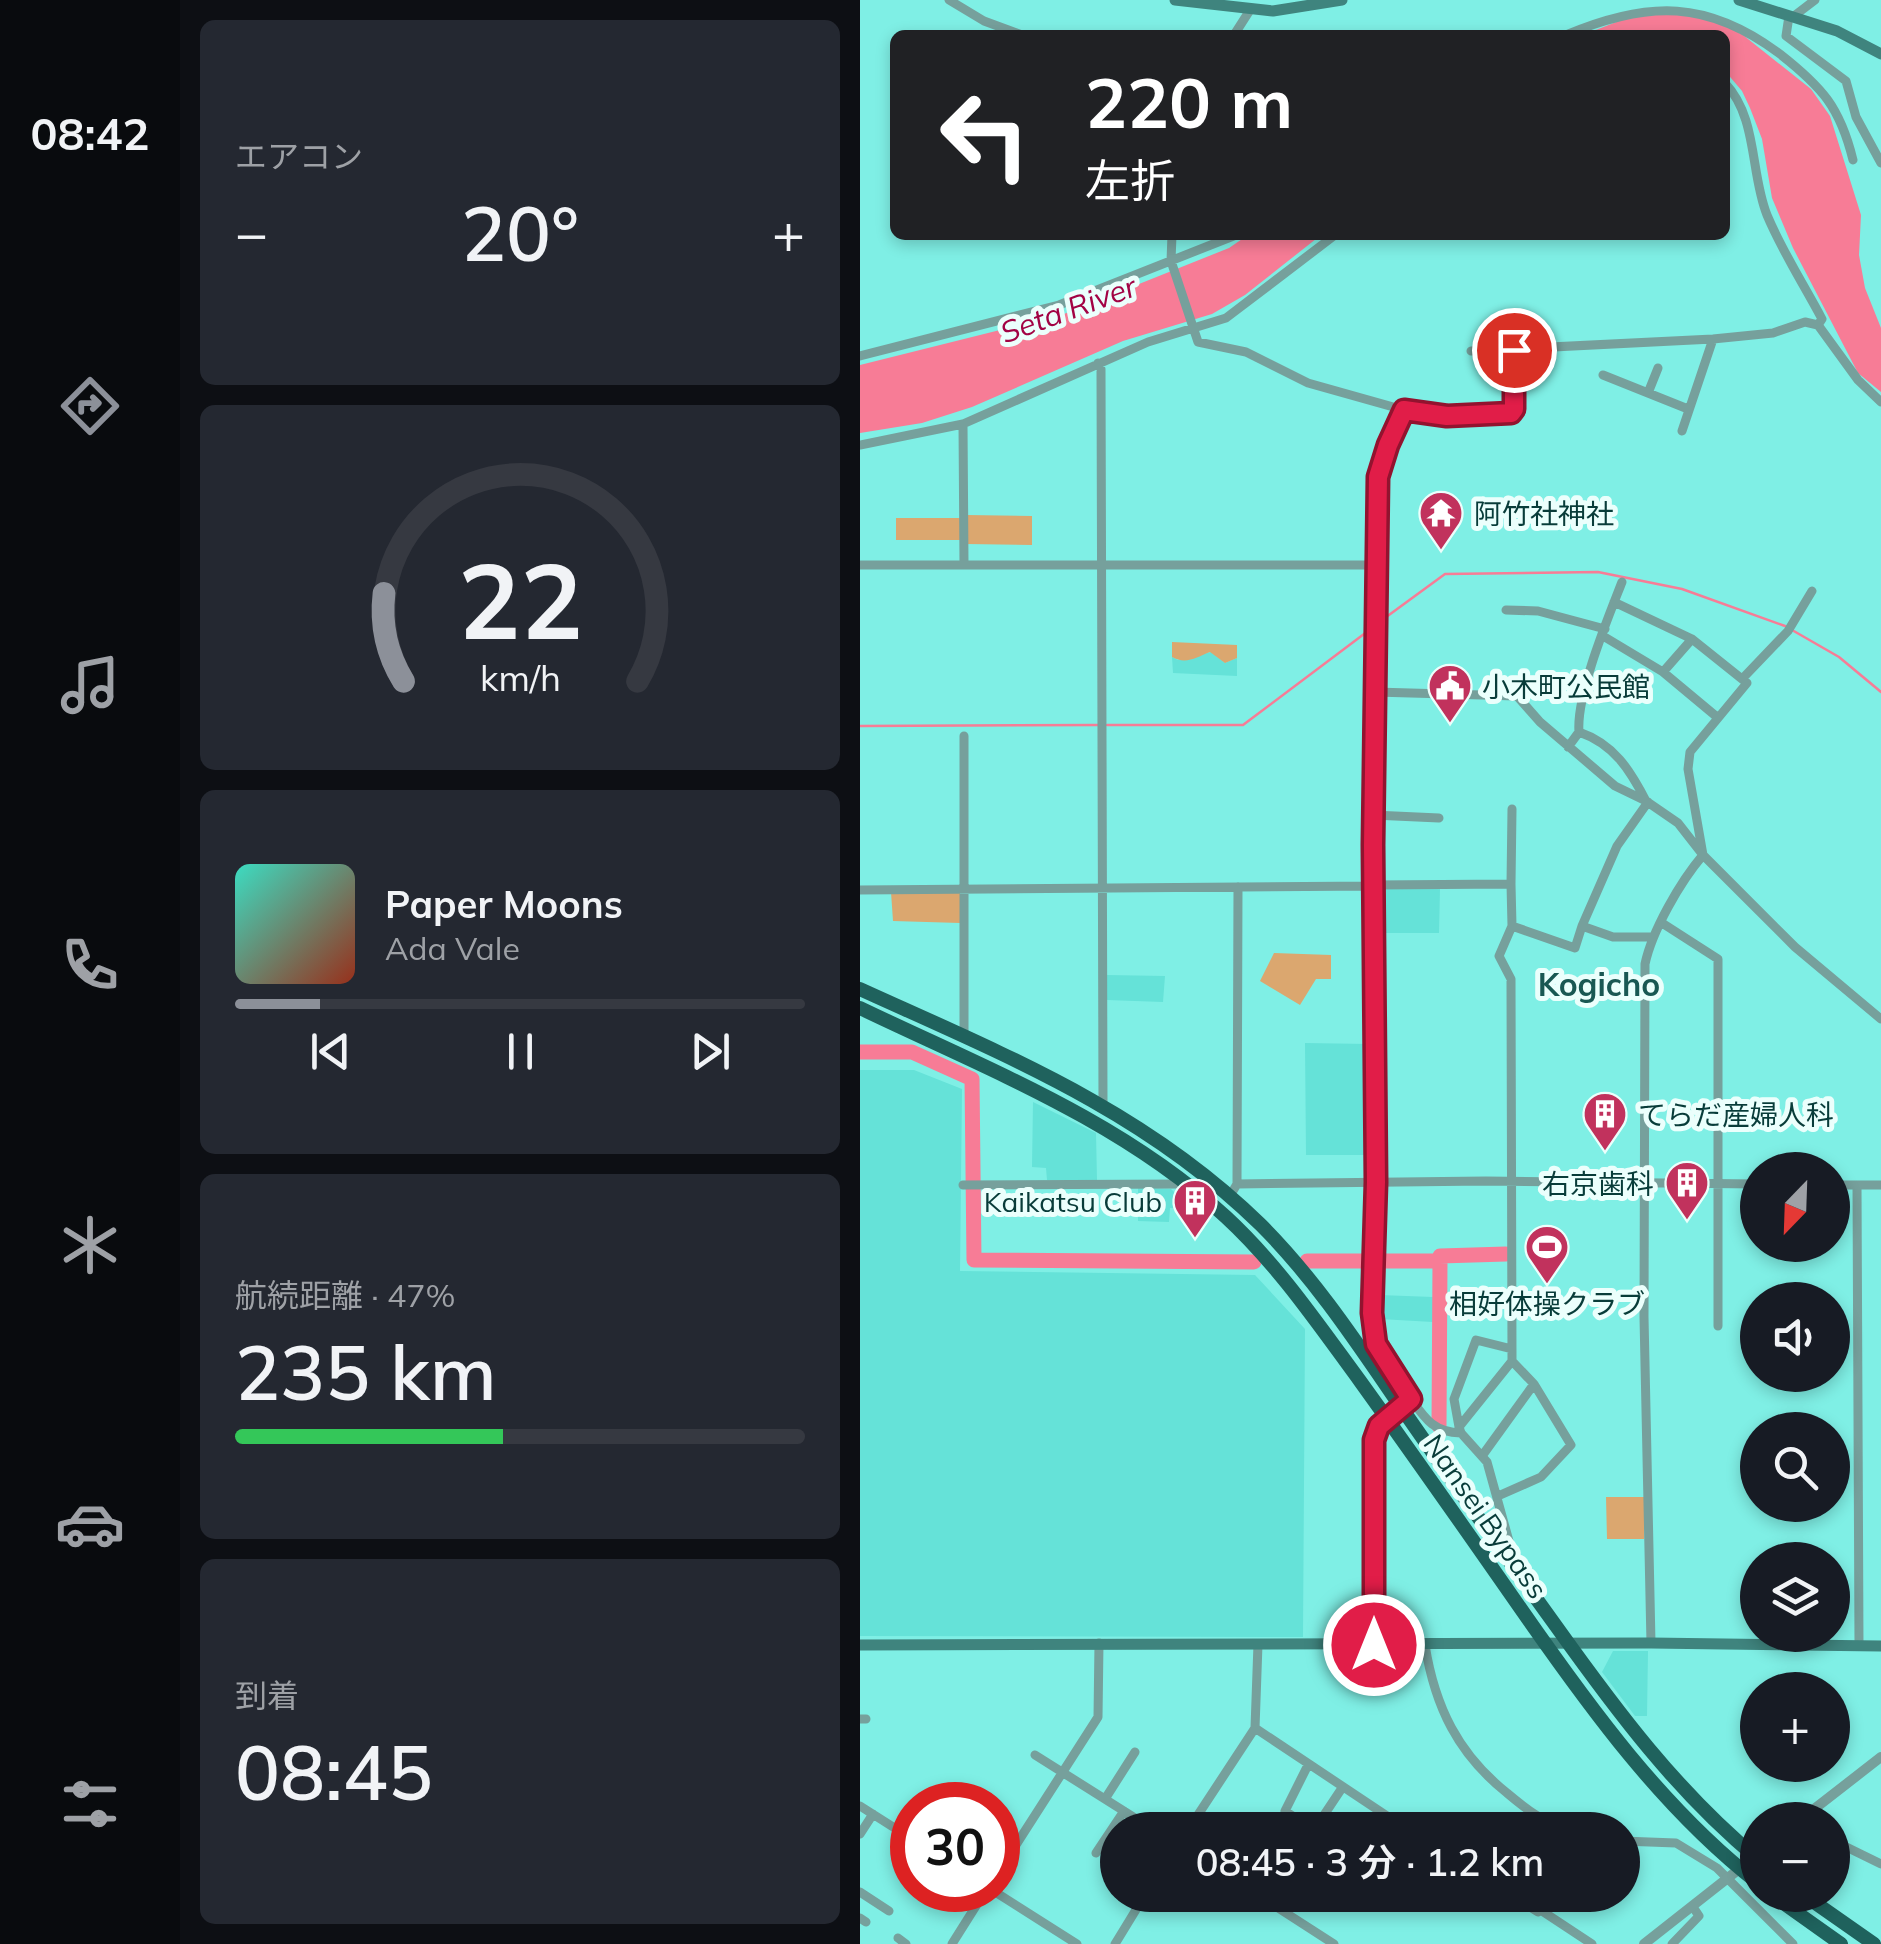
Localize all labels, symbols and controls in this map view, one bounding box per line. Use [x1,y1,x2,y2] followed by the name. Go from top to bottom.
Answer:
[1085,58,1293,146] text: 220 m
[920,70,1050,200] icon: left
[30,105,150,161] text: 08:42
[235,136,363,176] text: エアコン
[1085,152,1175,208] text: 左折
[461,186,579,280] text: 20°
[235,198,268,267] text: −
[772,198,805,267] text: +
[995,266,1142,351] water label: Seta River
[1472,308,1557,393] pin
[1487,323,1542,378] icon: arrive
[55,371,125,441] icon: directions
[1418,490,1464,551] temple icon: 阿竹社神社
[1474,496,1614,531] place label: 阿竹社神社
[458,534,582,665] text: 22
[55,650,125,720] icon: music
[480,655,560,700] text: km/h
[1427,663,1473,724] public building icon: 小木町公民館
[1482,669,1650,704] place label: 小木町公民館
[385,880,623,928] text: Paper Moons
[385,928,520,968] text: Ada Vale
[55,930,125,1000] icon: phone
[1538,964,1660,1004] district label: Kogicho
[303,1024,358,1079] icon: previous
[493,1024,548,1079] icon: pause
[683,1024,738,1079] icon: next
[1582,1091,1628,1152] building icon: てらだ産婦人科
[1638,1097,1834,1132] place label: てらだ産婦人科
[1740,1152,1850,1262] north arrow
[1740,1152,1850,1912] map controls
[1664,1160,1710,1221] building icon: 右京歯科
[1542,1166,1654,1201] place label: 右京歯科
[1172,1178,1218,1239] building icon: Kaikatsu Club
[984,1184,1162,1219] place label: Kaikatsu Club
[55,1210,125,1280] icon: climate
[1524,1224,1570,1285] sports icon: 相好体操クラブ
[235,1275,455,1315] text: 航続距離 · 47%
[1740,1282,1850,1392] button: sound
[1449,1286,1645,1321] place label: 相好体操クラブ
[235,1325,497,1419] text: 235 km
[1740,1412,1850,1522] button: search
[1416,1427,1556,1605] street label: Nansei Bypass
[55,1489,125,1559] icon: car
[1740,1542,1850,1652] button: layers
[1322,1593,1426,1697] position arrow
[1740,1672,1850,1782] button: +
[235,1675,299,1715] text: 到着
[235,1725,433,1819] text: 08:45
[55,1769,125,1839] icon: filters
[890,1782,1020,1912] speed limit sign: 30
[1740,1802,1850,1912] button: −
[1196,1838,1544,1886] text: 08:45 · 3 分 · 1.2 km

